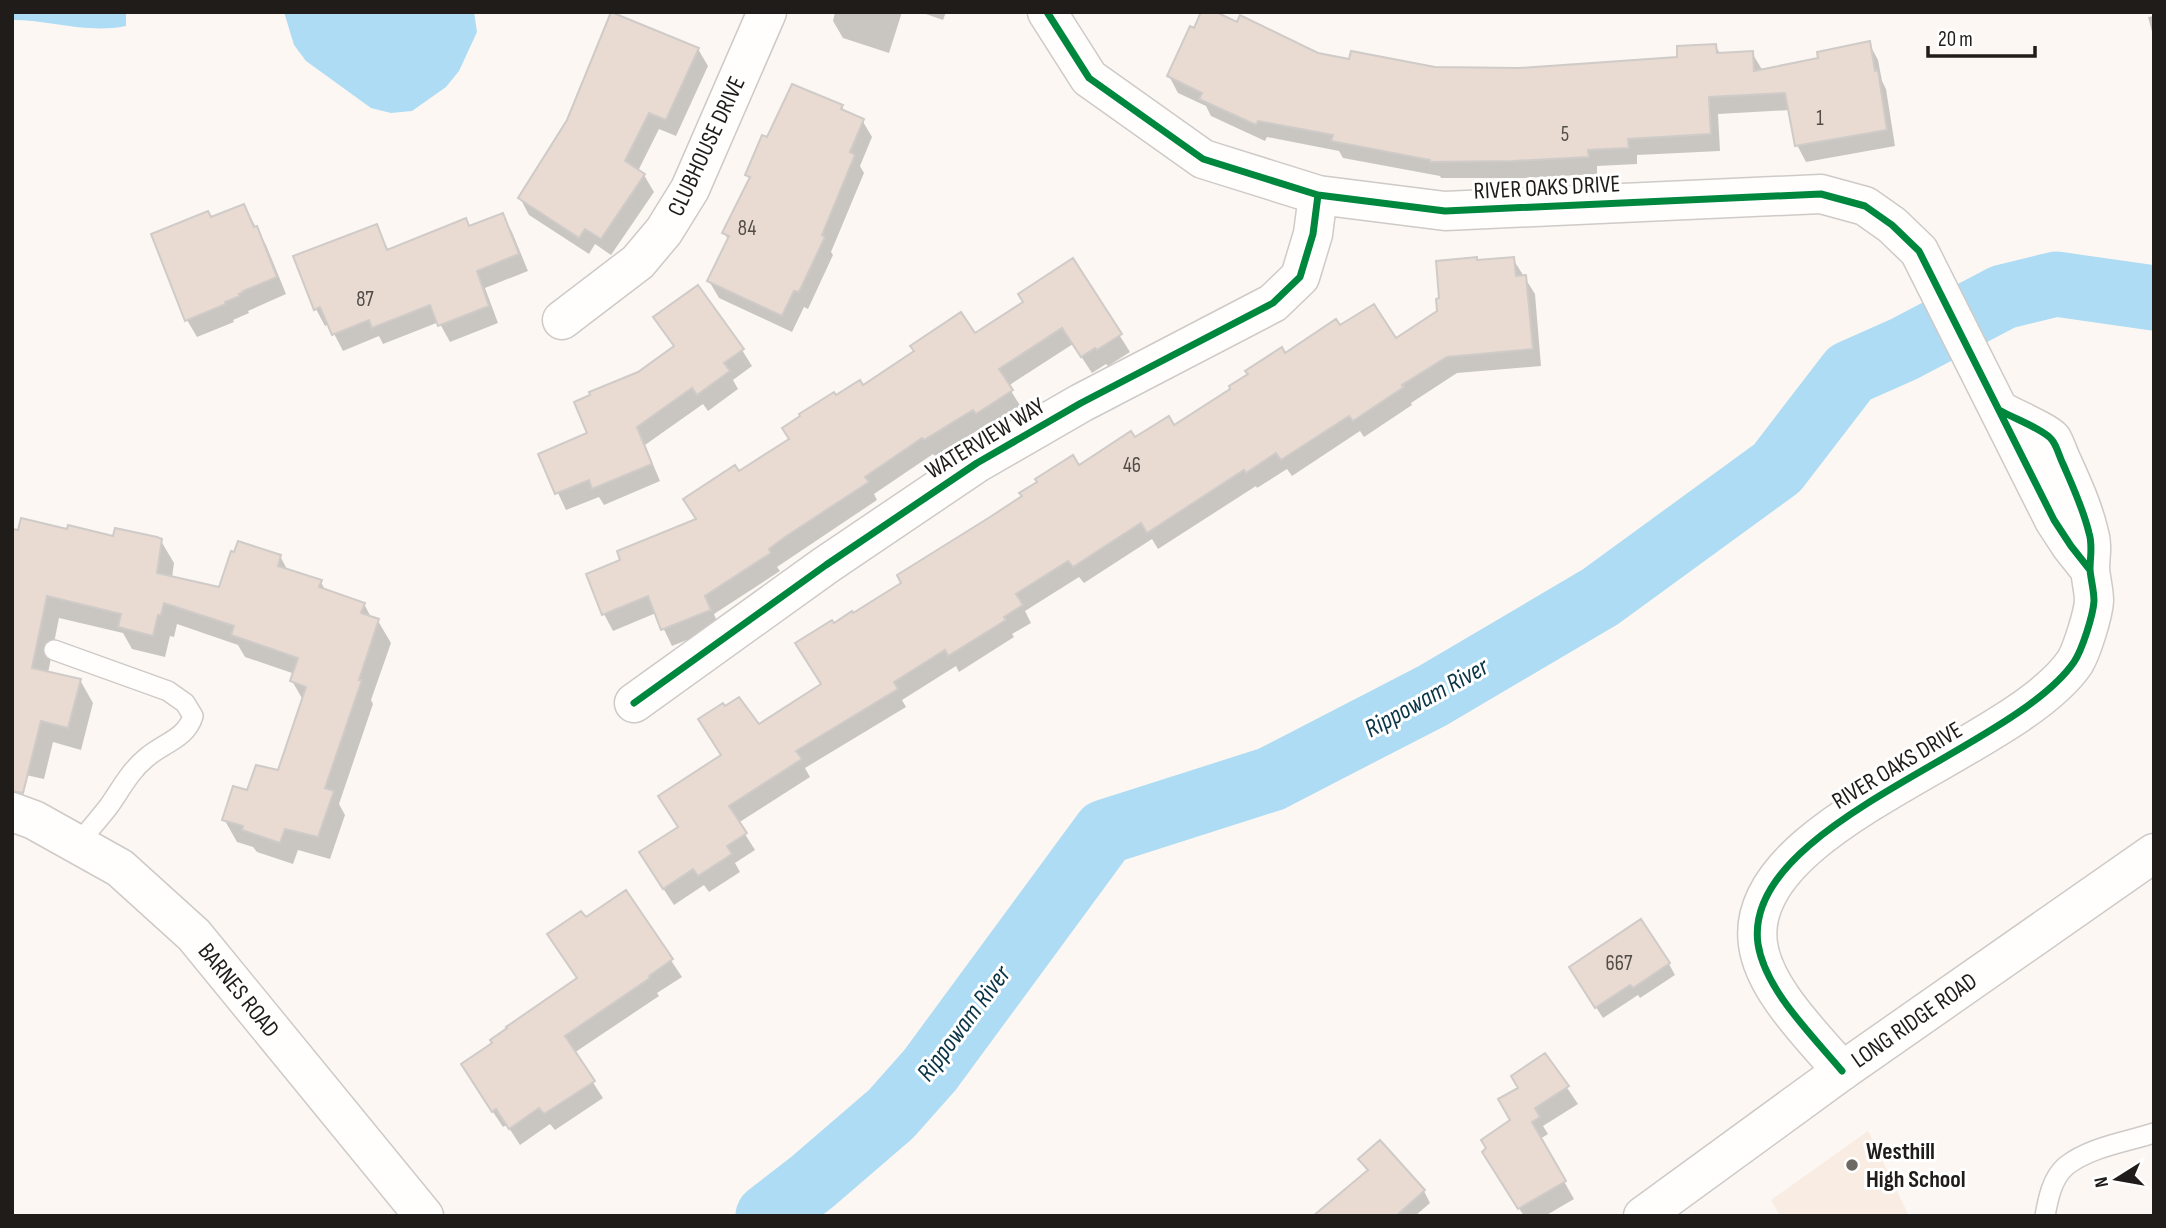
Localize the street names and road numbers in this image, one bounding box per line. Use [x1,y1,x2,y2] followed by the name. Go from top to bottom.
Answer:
[661,72,752,221] street label: CLUBHOUSE DRIVE
[1473,169,1621,206] street label: RIVER OAKS DRIVE
[920,391,1050,485] street label: WATERVIEW WAY
[1827,715,1968,816] street label: RIVER OAKS DRIVE
[192,937,285,1043] street label: BARNES ROAD
[1846,966,1983,1074] street label: LONG RIDGE ROAD

